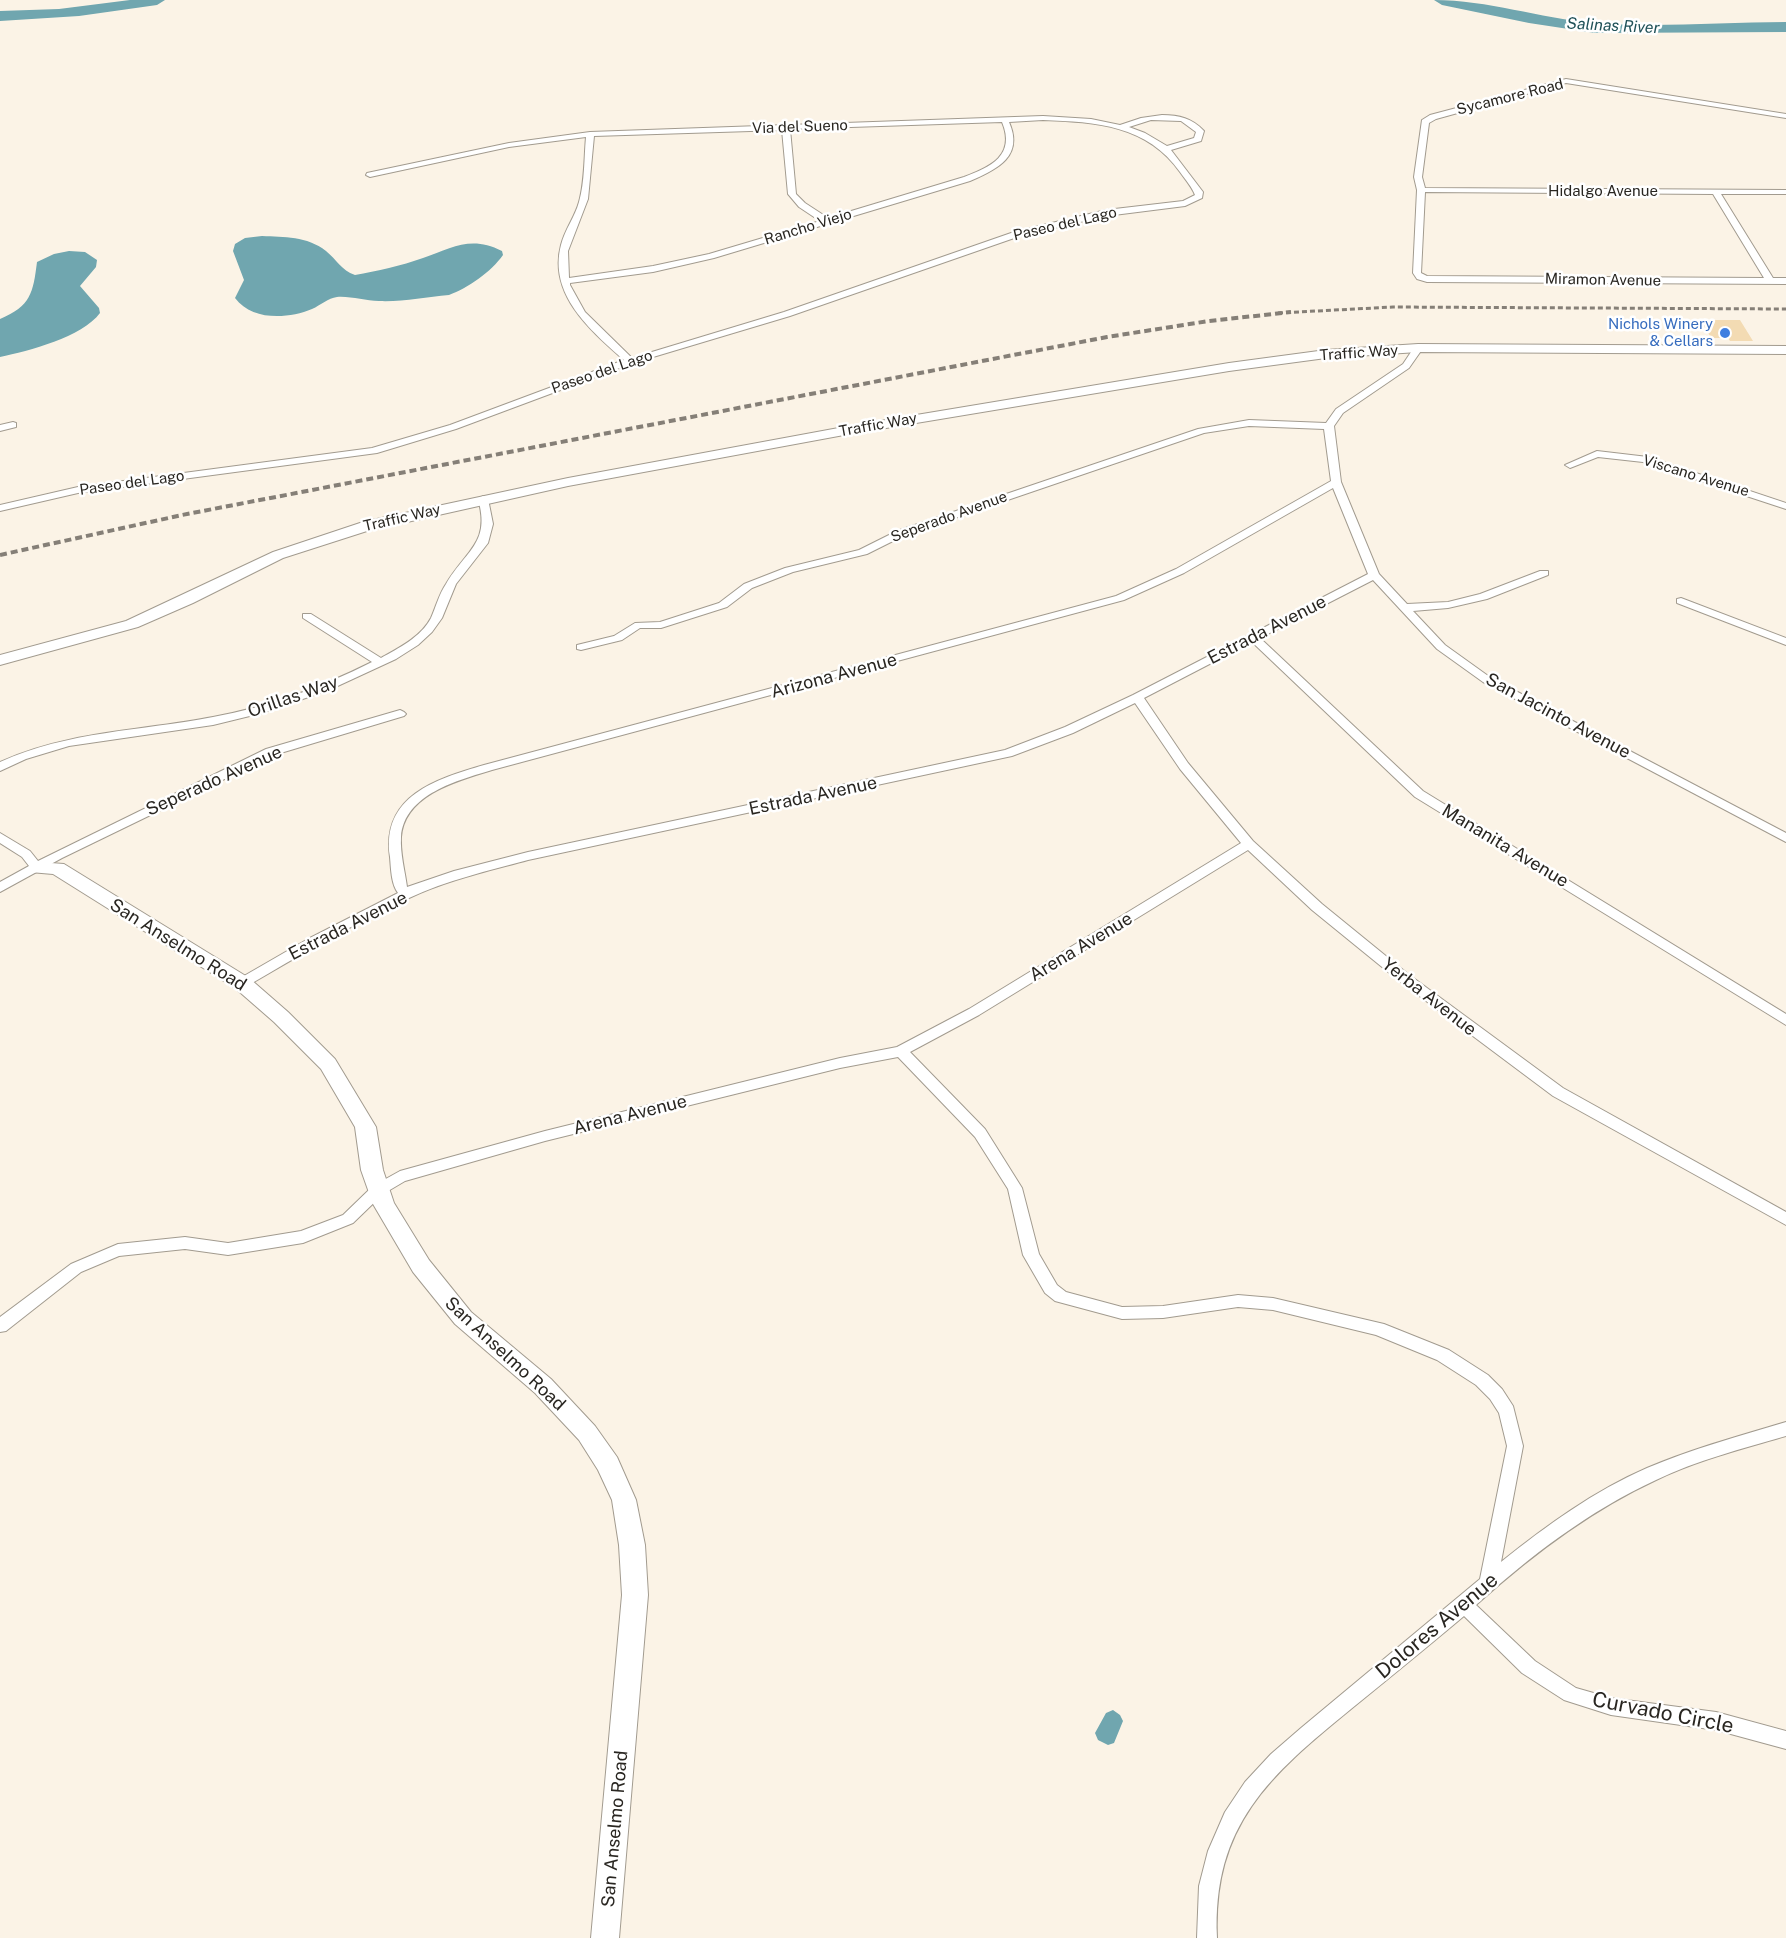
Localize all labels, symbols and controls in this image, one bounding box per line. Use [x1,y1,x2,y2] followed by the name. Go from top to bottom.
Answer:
[1566,14,1660,38] water label: Salinas River
[1455,75,1565,119] street label: Sycamore Road
[752,116,848,138] street label: Via del Sueno
[1548,182,1658,200] street label: Hidalgo Avenue
[1011,203,1119,245] street label: Paseo del Lago
[762,205,854,249] street label: Rancho Viejo
[1545,270,1661,290] street label: Miramon Avenue
[1608,315,1713,350] place label: Nichols Winery & Cellars
[1718,326,1732,340] marker: Nichols Winery & Cellars
[1319,341,1399,365] street label: Traffic Way
[549,346,655,398] street label: Paseo del Lago
[838,409,918,441] street label: Traffic Way
[1641,451,1751,501] street label: Viscano Avenue
[78,467,186,499] street label: Paseo del Lago
[888,488,1010,546] street label: Seperado Avenue
[362,500,442,536] street label: Traffic Way
[1204,591,1330,669] street label: Estrada Avenue
[769,649,899,703] street label: Arizona Avenue
[1482,669,1634,763] street label: San Jacinto Avenue
[245,671,341,723] street label: Orillas Way
[142,741,286,821] street label: Seperado Avenue
[747,772,879,820] street label: Estrada Avenue
[1438,800,1572,892] street label: Mananita Avenue
[285,887,411,965] street label: Estrada Avenue
[106,894,250,996] street label: San Anselmo Road
[1026,908,1136,986] street label: Arena Avenue
[1378,953,1480,1041] street label: Yerba Avenue
[571,1090,689,1140] street label: Arena Avenue
[440,1292,570,1416] street label: San Anselmo Road
[1371,1568,1503,1684] street label: Dolores Avenue
[1590,1687,1736,1739] street label: Curvado Circle
[597,1750,633,1908] street label: San Anselmo Road

